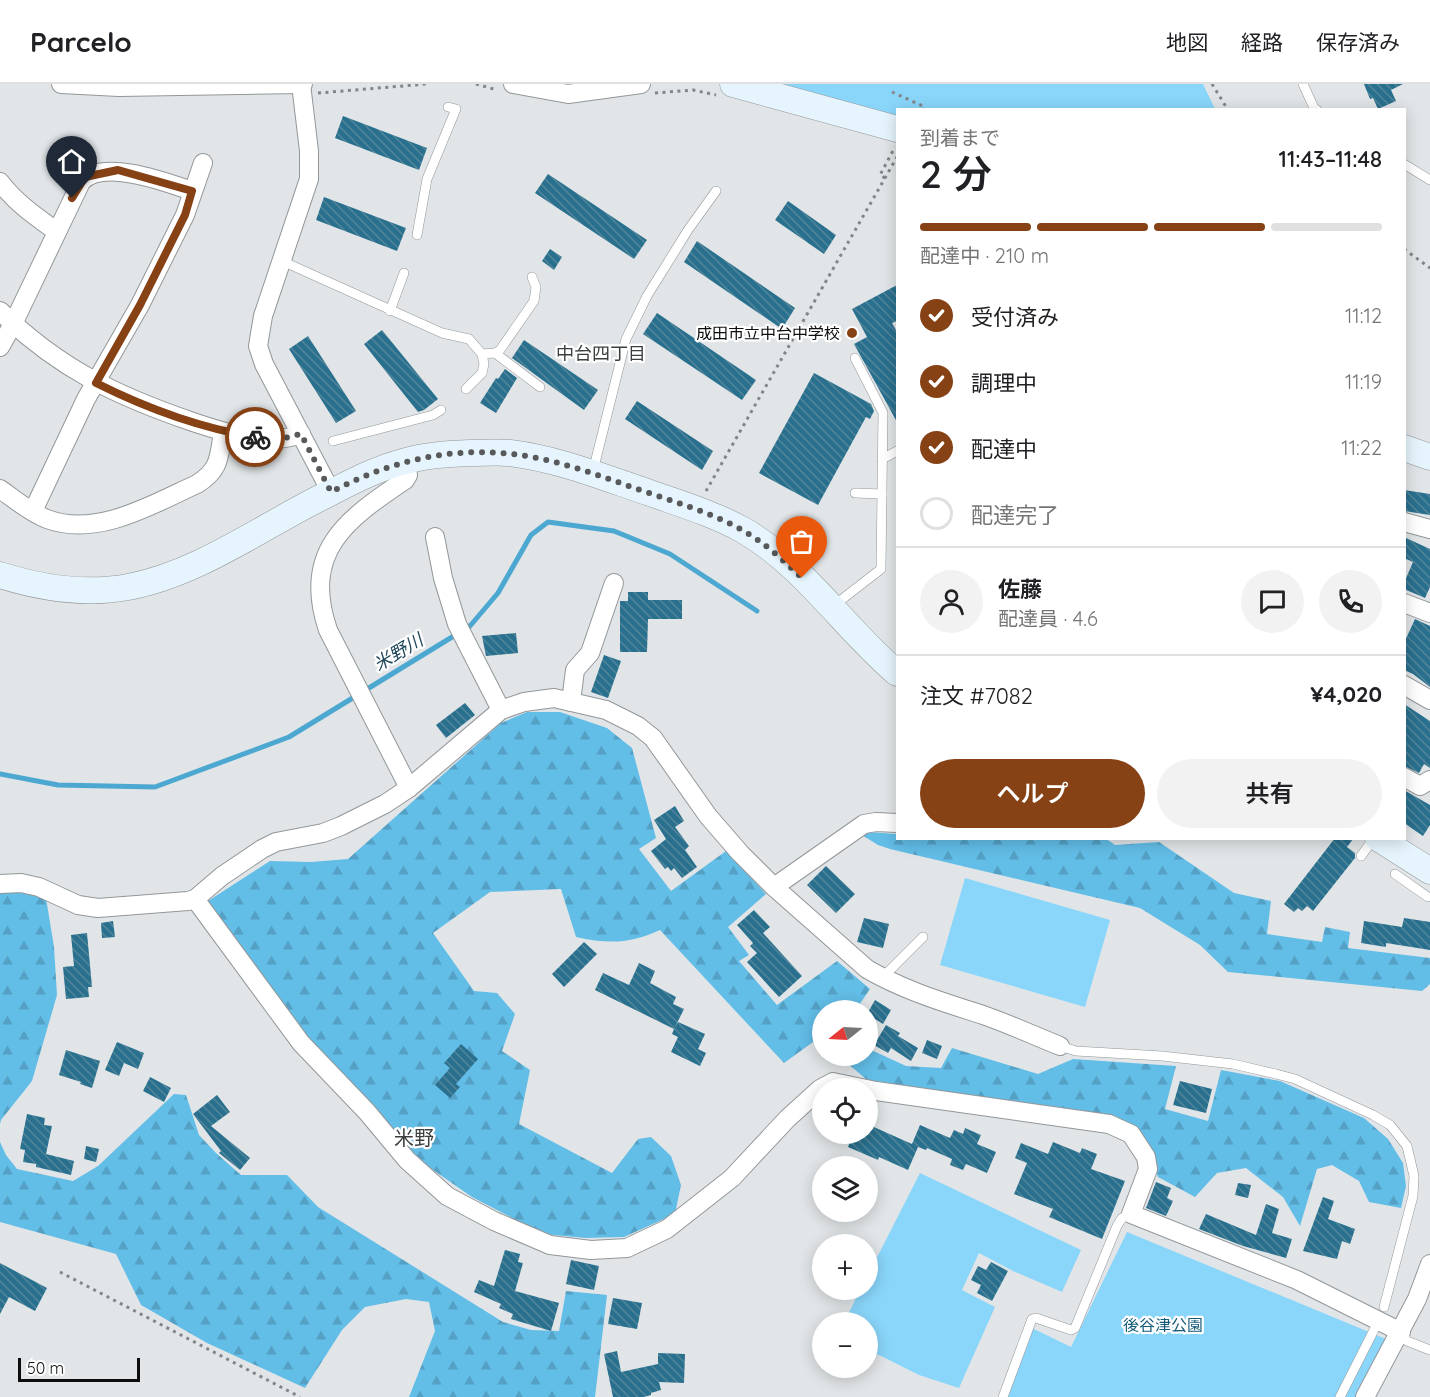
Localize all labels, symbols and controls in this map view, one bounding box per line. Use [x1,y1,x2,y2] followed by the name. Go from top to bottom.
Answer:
[30,24,132,59] text: Parcelo
[1166,29,1208,55] text: 地図
[1241,29,1283,55] text: 経路
[1316,29,1400,55] text: 保存済み
[920,125,1000,150] text: 到着まで
[46,136,97,198] pin
[55,145,88,178] icon: home
[1278,145,1382,173] text: 11:43–11:48
[920,149,992,198] text: 2 分
[920,243,1049,268] text: 配達中 · 210 m
[920,299,953,332] icon: check
[971,303,1059,331] text: 受付済み
[1345,303,1382,328] text: 11:12
[696,323,840,343] place label: 成田市立中台中学校
[845,326,859,340] marker: 成田市立中台中学校
[556,342,646,365] district label: 中台四丁目
[920,365,953,398] icon: check
[971,369,1037,397] text: 調理中
[1345,369,1382,394] text: 11:19
[225,407,285,467] courier
[239,421,272,454] icon: bike
[920,431,953,464] icon: check
[971,435,1037,463] text: 配達中
[1341,435,1382,460] text: 11:22
[971,501,1059,529] text: 配達完了
[776,516,827,578] pin
[785,525,818,558] icon: bag
[920,570,983,633] button: person
[1241,570,1304,633] button: chat
[1319,570,1382,633] button: phone
[998,575,1042,603] text: 佐藤
[998,606,1098,631] text: 配達員 · 4.6
[369,627,429,676] water label: 米野川
[1310,680,1382,708] text: ¥4,020
[920,682,1033,710] text: 注文 #7082
[920,759,1145,828] button: ヘルプ
[1157,759,1382,828] button: 共有
[812,1000,878,1066] north arrow
[812,1000,878,1378] map controls
[812,1078,878,1144] button: locate
[394,1125,434,1150] district label: 米野
[812,1156,878,1222] button: layers
[812,1234,878,1300] button: +
[812,1312,878,1378] button: −
[1123,1315,1203,1335] park label: 後谷津公園
[18,1355,140,1382] scale bar
[27,1358,64,1378] text: 50 m

